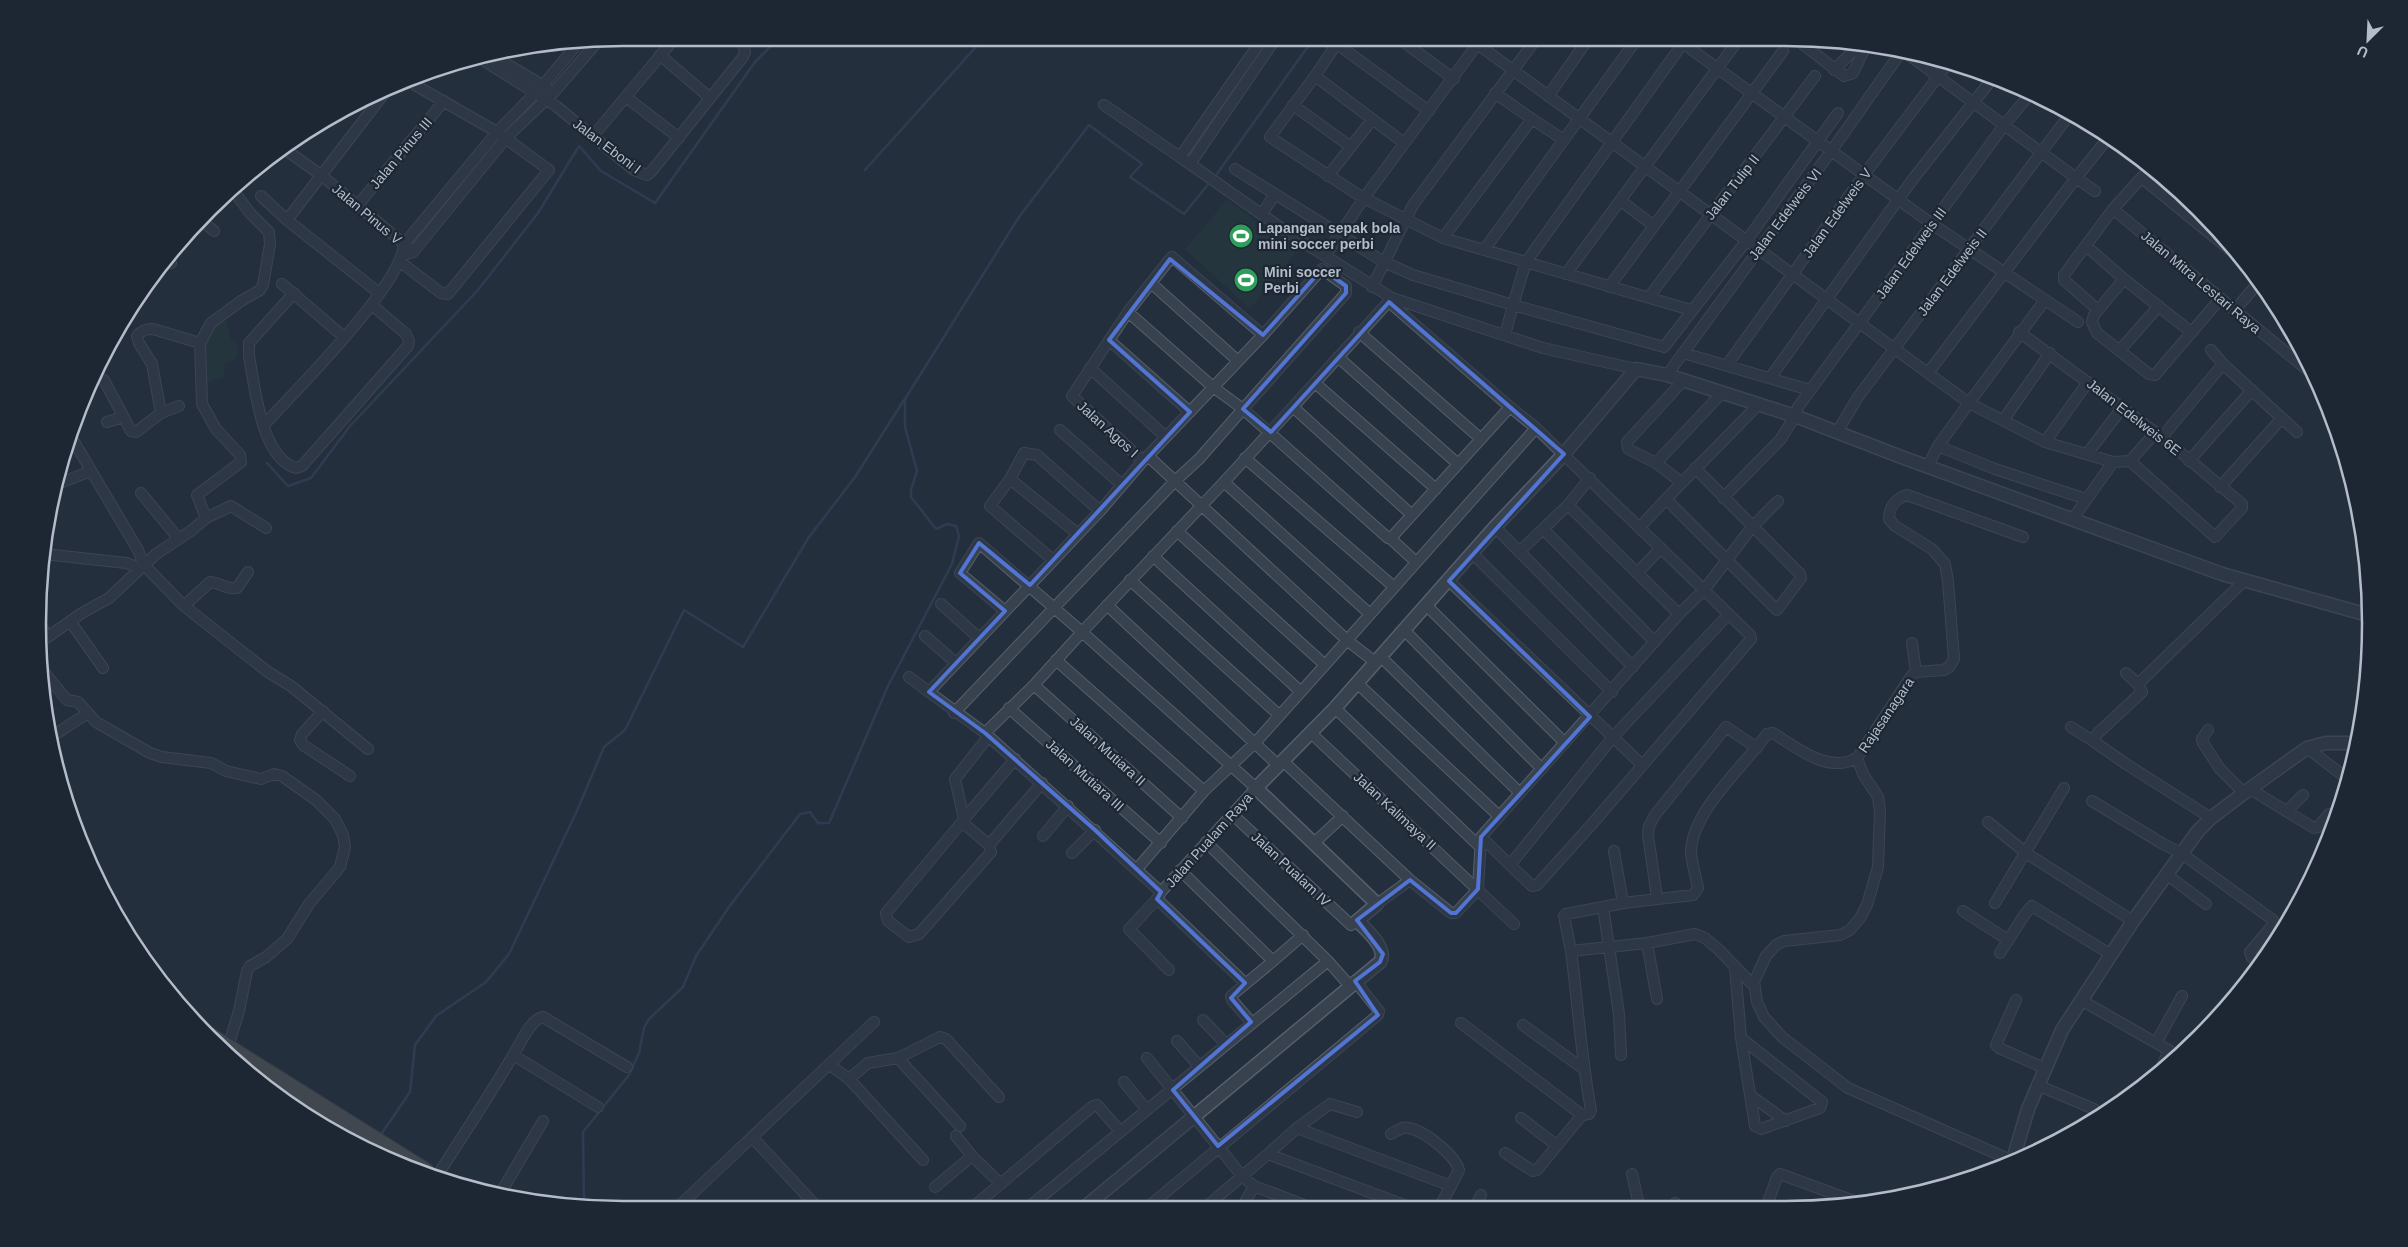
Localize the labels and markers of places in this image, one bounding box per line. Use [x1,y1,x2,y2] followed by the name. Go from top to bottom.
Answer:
[1258,220,1401,252] place label: Lapangan sepak bola mini soccer perbi
[1228,223,1254,249] sports icon: Lapangan sepak bola mini soccer perbi
[1264,264,1342,296] place label: Mini soccer Perbi
[1233,267,1259,293] sports icon: Mini soccer Perbi

